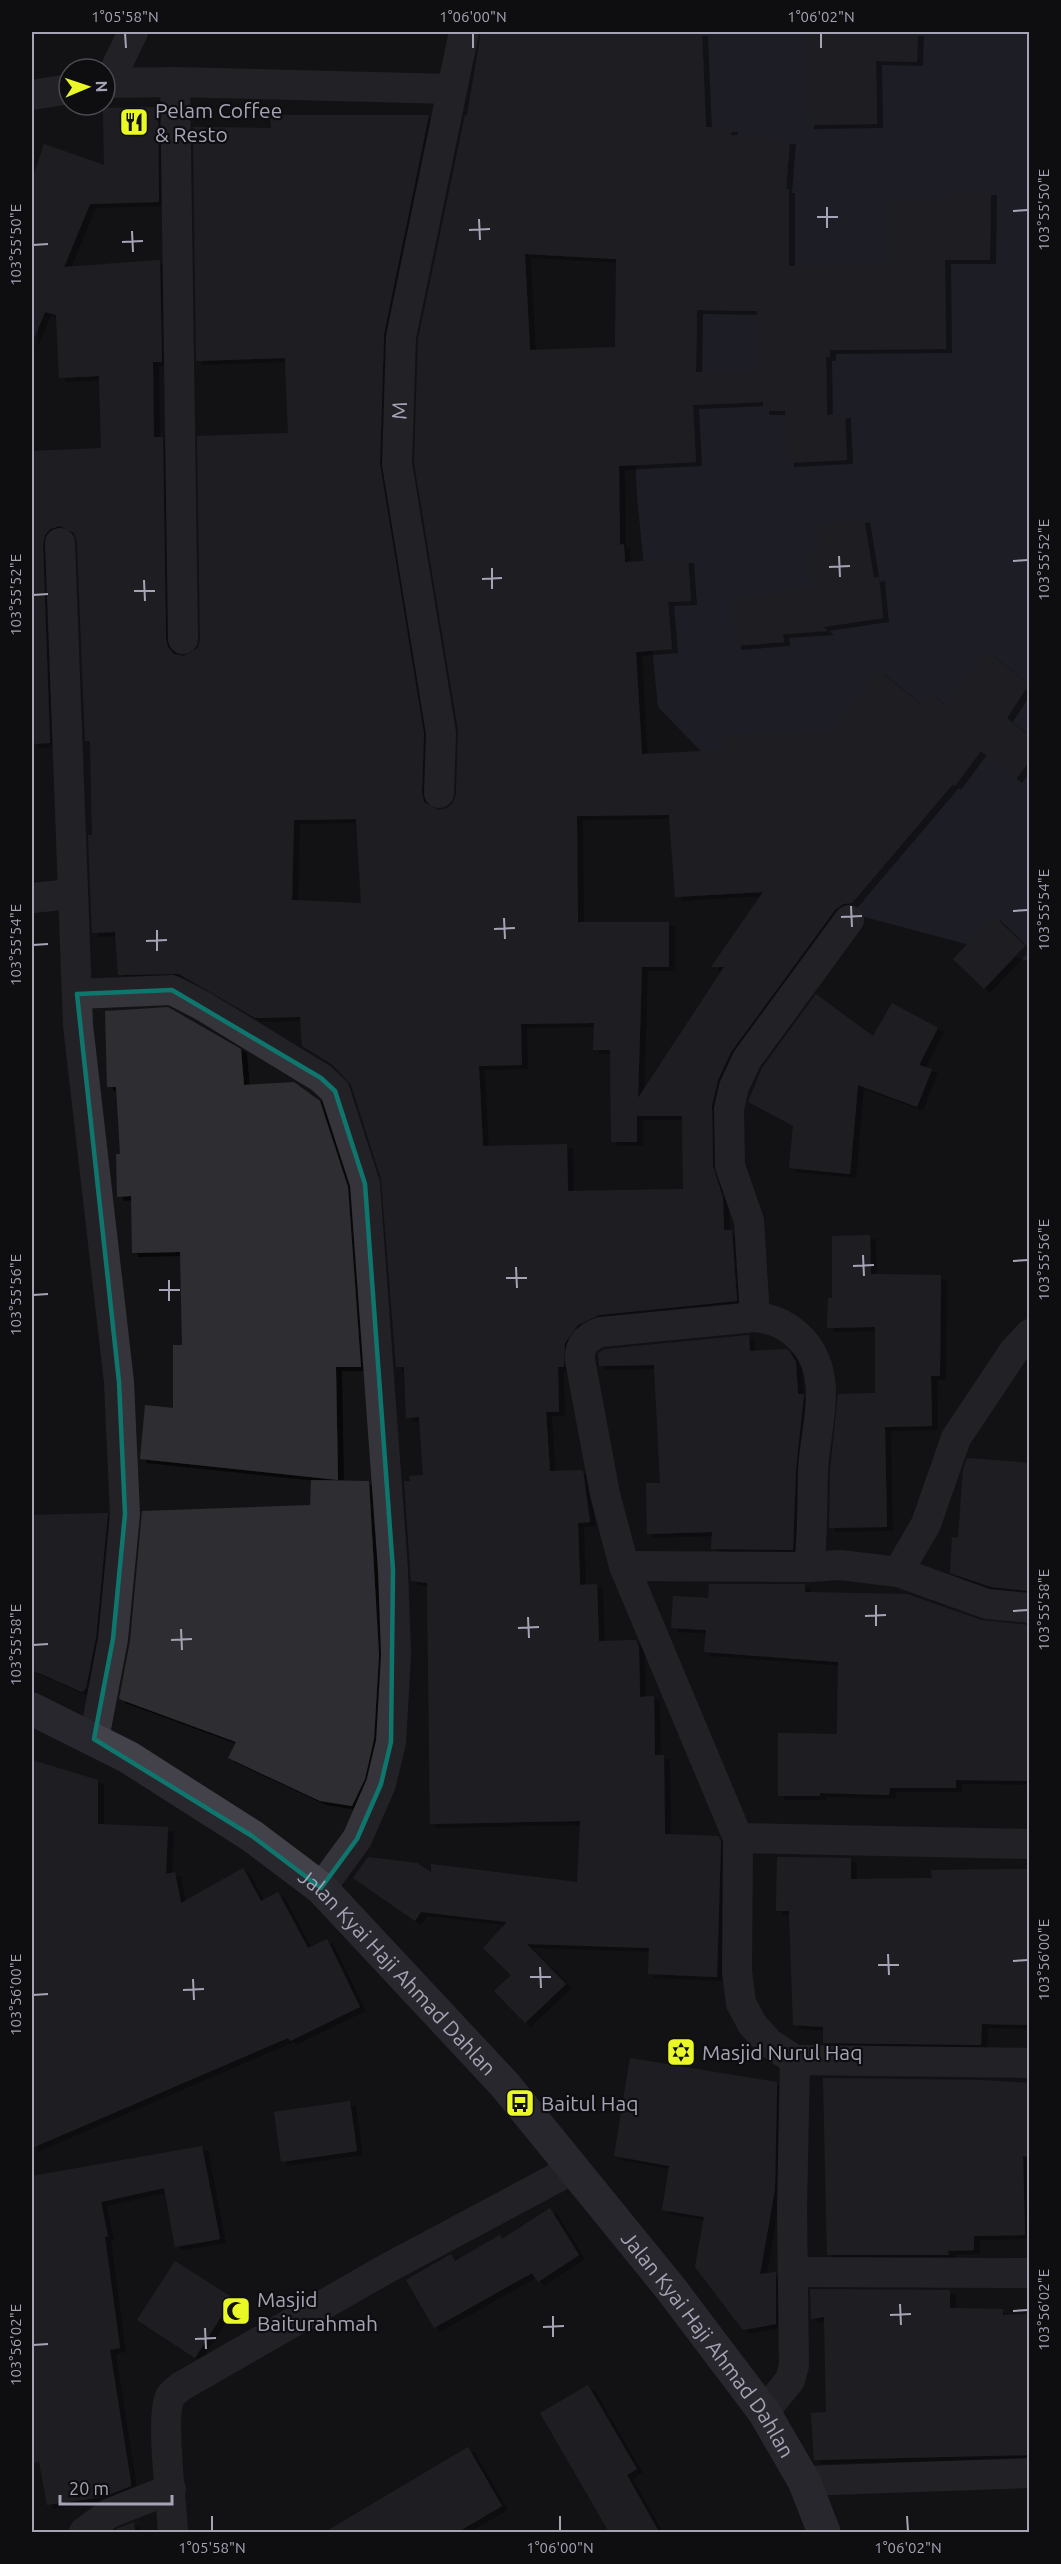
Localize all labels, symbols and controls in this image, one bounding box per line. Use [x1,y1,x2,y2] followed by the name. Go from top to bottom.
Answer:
[91,8,159,25] text: 1°05'58"N
[439,8,507,25] text: 1°06'00"N
[787,8,855,25] text: 1°06'02"N
[57,57,117,117] north arrow
[93,80,111,93] text: N
[155,98,282,146] place label: Pelam Coffee & Resto
[118,106,150,138] restaurant icon: Pelam Coffee & Resto
[1035,169,1052,251] text: 103°55'50"E
[7,204,24,286] text: 103°55'50"E
[386,401,411,420] street label: M
[1035,519,1052,601] text: 103°55'52"E
[7,554,24,636] text: 103°55'52"E
[1035,869,1052,951] text: 103°55'54"E
[7,904,24,986] text: 103°55'54"E
[1035,1219,1052,1301] text: 103°55'56"E
[7,1254,24,1336] text: 103°55'56"E
[1035,1569,1052,1651] text: 103°55'58"E
[7,1604,24,1686] text: 103°55'58"E
[294,1864,501,2080] street label: Jalan Kyai Haji Ahmad Dahlan
[1035,1919,1052,2001] text: 103°56'00"E
[7,1954,24,2036] text: 103°56'00"E
[665,2036,697,2068] synagogue icon: Masjid Nurul Haq
[702,2040,862,2064] place label: Masjid Nurul Haq
[504,2087,536,2119] bus stop icon: Baitul Haq
[541,2091,639,2115] place label: Baitul Haq
[617,2226,800,2462] street label: Jalan Kyai Haji Ahmad Dahlan
[1035,2269,1052,2351] text: 103°56'02"E
[257,2287,378,2335] place label: Masjid Baiturahmah
[220,2295,252,2327] mosque icon: Masjid Baiturahmah
[7,2304,24,2386] text: 103°56'02"E
[60,2468,172,2506] scale bar
[69,2478,109,2498] text: 20 m
[178,2539,246,2556] text: 1°05'58"N
[526,2539,594,2556] text: 1°06'00"N
[874,2539,942,2556] text: 1°06'02"N

